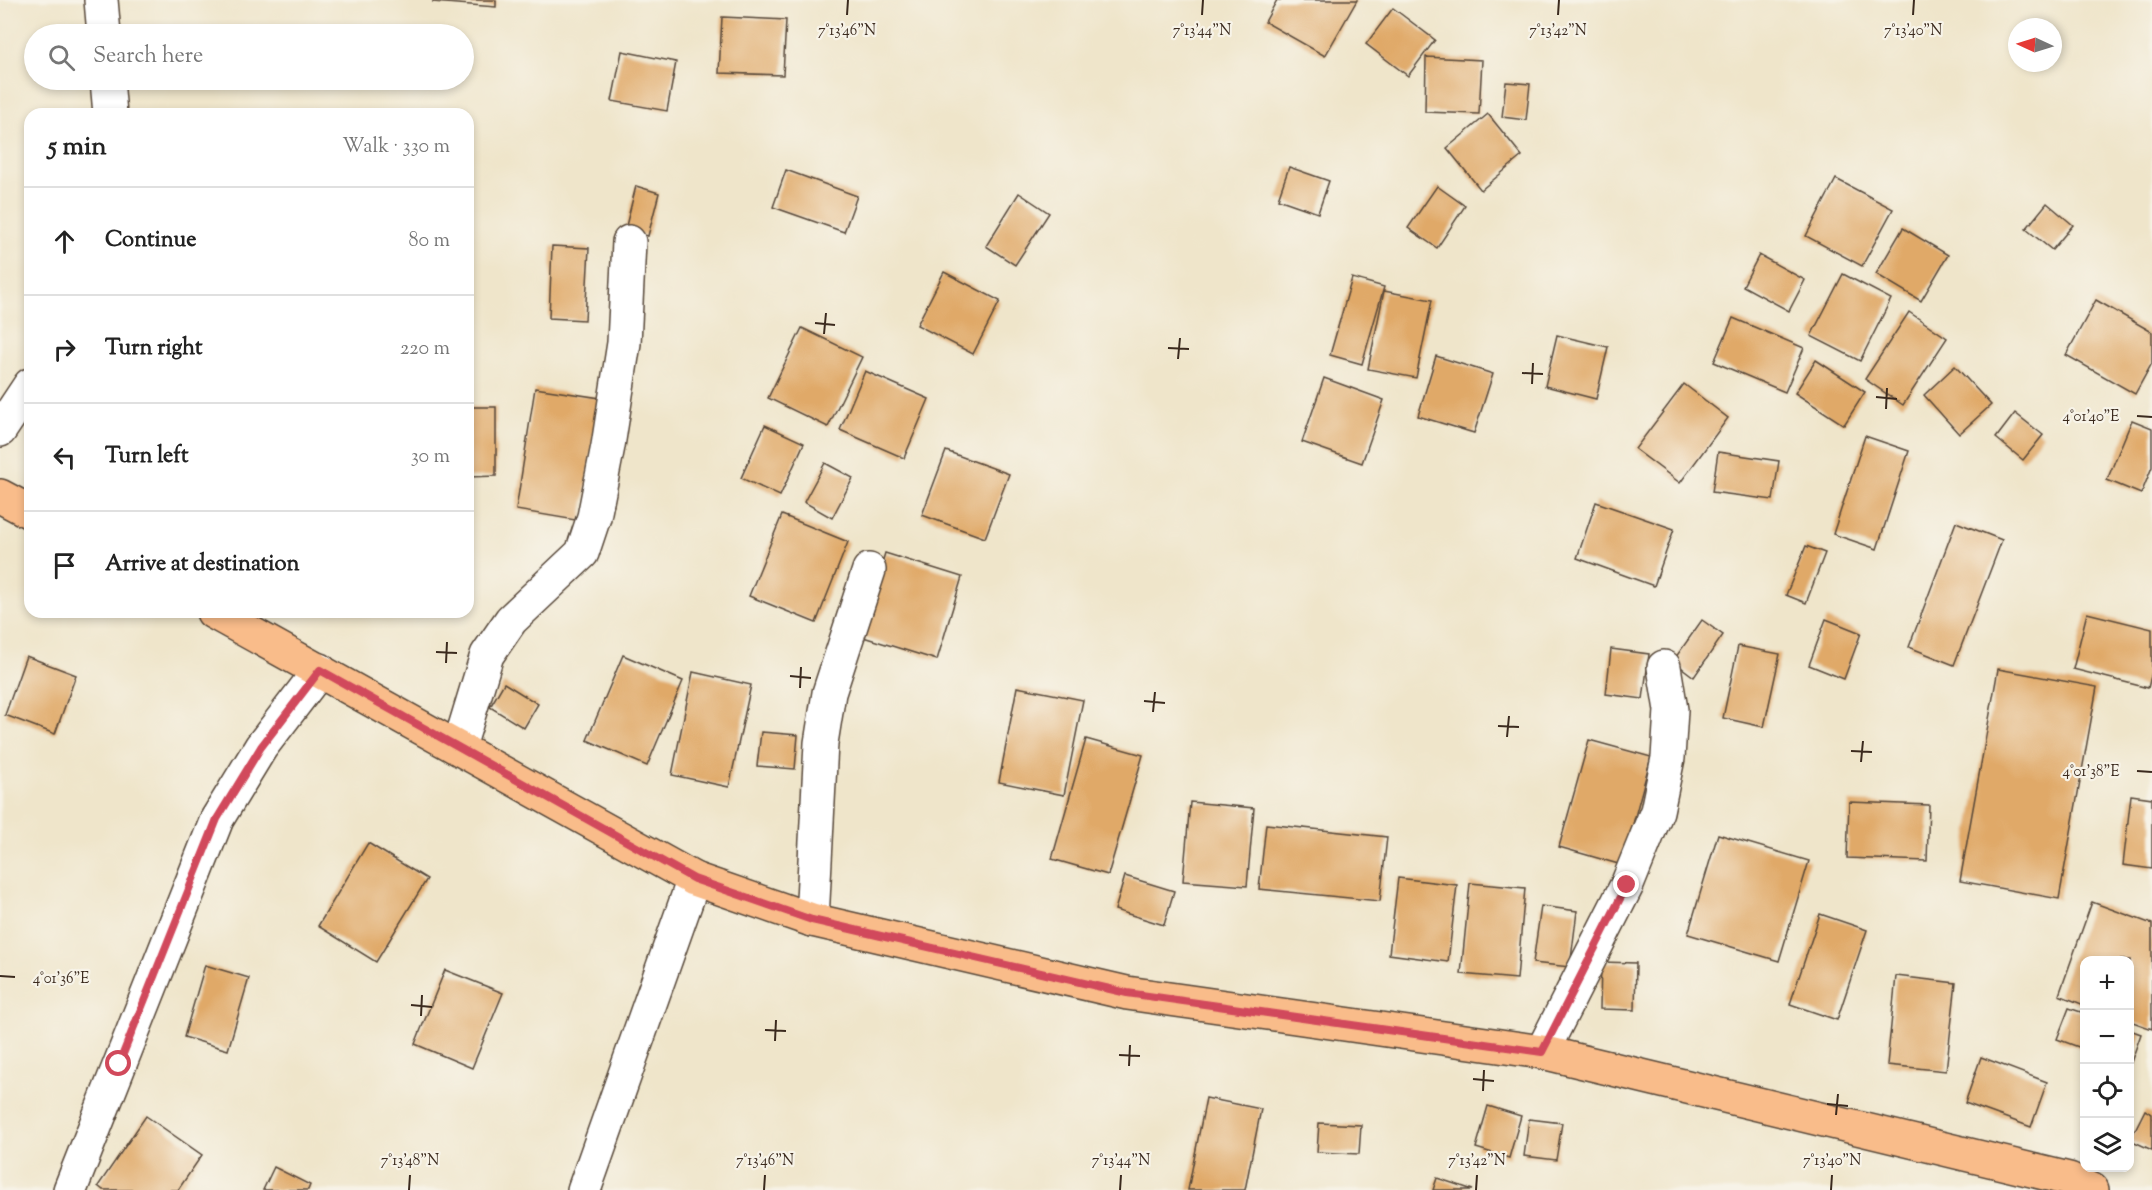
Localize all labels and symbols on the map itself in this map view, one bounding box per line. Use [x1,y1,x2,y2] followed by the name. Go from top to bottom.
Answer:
[2008,18,2062,72] north arrow
[818,21,876,42] text: 7°13'46"N
[1173,21,1231,42] text: 7°13'44"N
[1529,21,1587,42] text: 7°13'42"N
[1884,21,1942,42] text: 7°13'40"N
[2063,407,2119,428] text: 4°01'40"E
[2063,762,2119,783] text: 4°01'38"E
[1613,871,1639,897] route end
[33,969,89,990] text: 4°01'36"E
[105,1050,131,1076] route start
[381,1151,439,1172] text: 7°13'48"N
[736,1151,794,1172] text: 7°13'46"N
[1092,1151,1150,1172] text: 7°13'44"N
[1448,1151,1506,1172] text: 7°13'42"N
[1803,1151,1861,1172] text: 7°13'40"N

